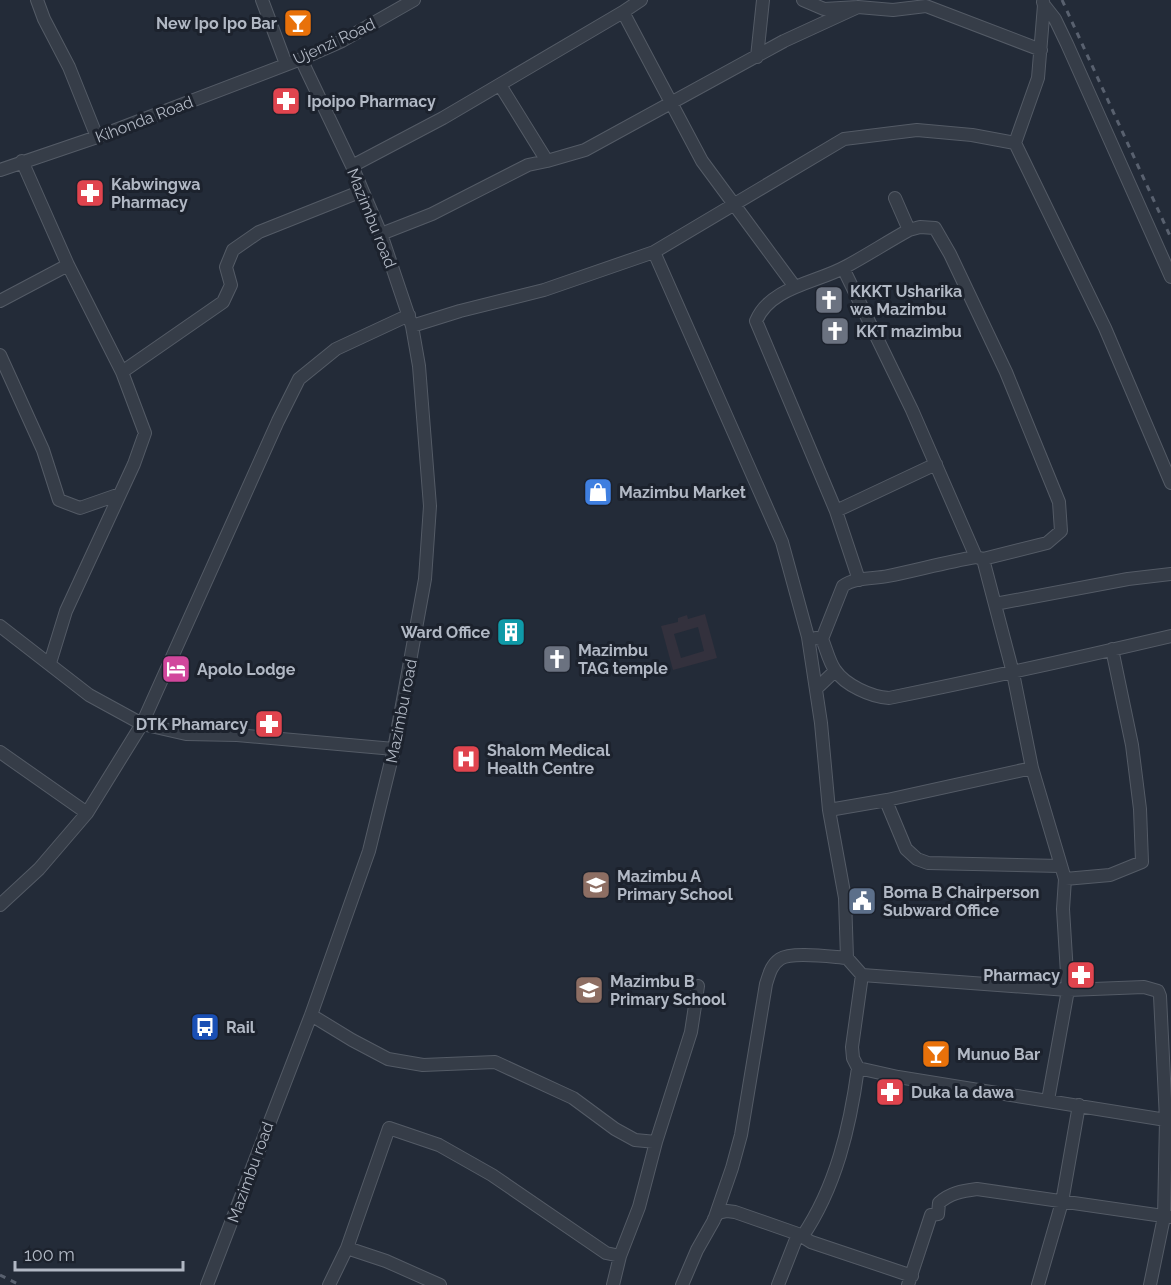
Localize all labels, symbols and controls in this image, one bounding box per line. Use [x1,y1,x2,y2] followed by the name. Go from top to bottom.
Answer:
[282,7,314,39] bar icon: New Ipo Ipo Bar
[156,14,277,33] place label: New Ipo Ipo Bar
[290,14,378,69] street label: Ujenzi Road
[270,85,302,117] pharmacy icon: Ipoipo Pharmacy
[93,92,196,147] street label: Kihonda Road
[307,92,436,111] place label: Ipoipo Pharmacy
[343,166,400,271] street label: Mazimbu road
[111,175,200,212] place label: Kabwingwa Pharmacy
[74,177,106,209] pharmacy icon: Kabwingwa Pharmacy
[850,282,962,319] place label: KKKT Usharika wa Mazimbu
[813,284,845,316] church icon: KKKT Usharika wa Mazimbu
[819,315,851,347] church icon: KKT mazimbu
[856,322,962,341] place label: KKT mazimbu
[582,476,614,508] shop icon: Mazimbu Market
[619,483,746,502] place label: Mazimbu Market
[495,616,527,648] building icon: Ward Office
[401,623,490,642] place label: Ward Office
[578,641,668,678] place label: Mazimbu TAG temple
[541,643,573,675] church icon: Mazimbu TAG temple
[160,653,192,685] hotel icon: Apolo Lodge
[382,657,421,765] street label: Mazimbu road
[197,660,296,679] place label: Apolo Lodge
[253,708,285,740] pharmacy icon: DTK Phamarcy
[136,715,248,734] place label: DTK Phamarcy
[487,741,611,778] place label: Shalom Medical Health Centre
[450,743,482,775] hospital icon: Shalom Medical Health Centre
[617,867,734,904] place label: Mazimbu A Primary School
[580,869,612,901] school or university icon: Mazimbu A Primary School
[883,883,1040,920] place label: Boma B Chairperson Subward Office
[846,885,878,917] public building icon: Boma B Chairperson Subward Office
[1065,959,1097,991] pharmacy icon: Pharmacy
[983,966,1060,985] place label: Pharmacy
[610,972,727,1009] place label: Mazimbu B Primary School
[573,974,605,1006] school or university icon: Mazimbu B Primary School
[189,1011,221,1043] bus stop icon: Rail
[226,1018,256,1037] place label: Rail
[920,1038,952,1070] bar icon: Munuo Bar
[957,1045,1040,1064] place label: Munuo Bar
[874,1076,906,1108] pharmacy icon: Duka la dawa
[911,1083,1014,1102] place label: Duka la dawa
[223,1119,277,1225] street label: Mazimbu road
[15,1234,183,1272] scale bar
[24,1244,75,1265] text: 100 m

